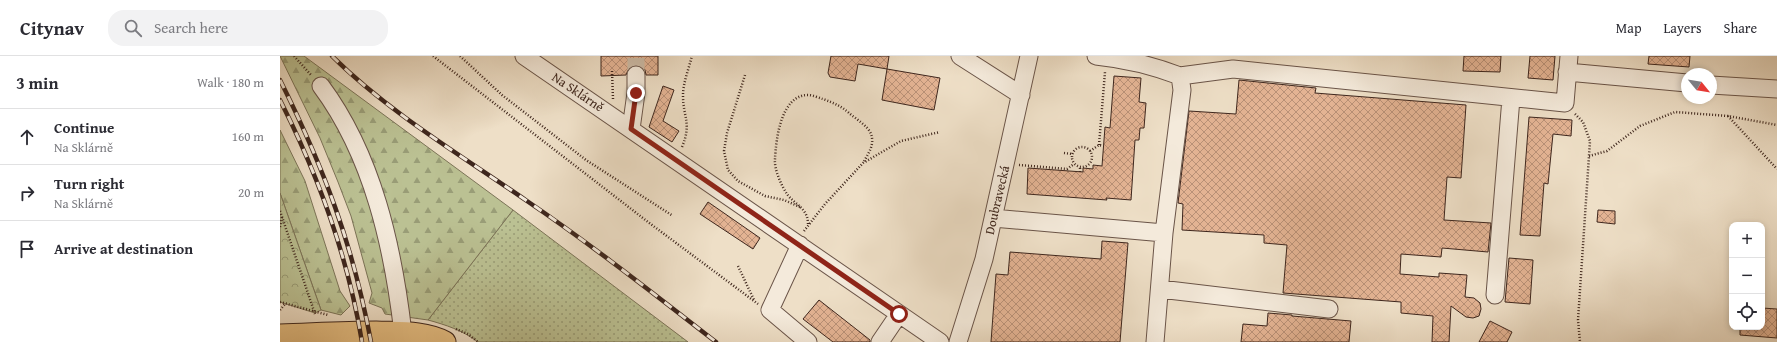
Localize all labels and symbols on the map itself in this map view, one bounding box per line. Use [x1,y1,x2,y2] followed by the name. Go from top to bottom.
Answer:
[548,68,608,116] street label: Na Sklárně
[1681,68,1717,104] north arrow
[627,84,645,102] route end
[980,163,1014,236] street label: Doubravecká
[890,305,908,323] route start

